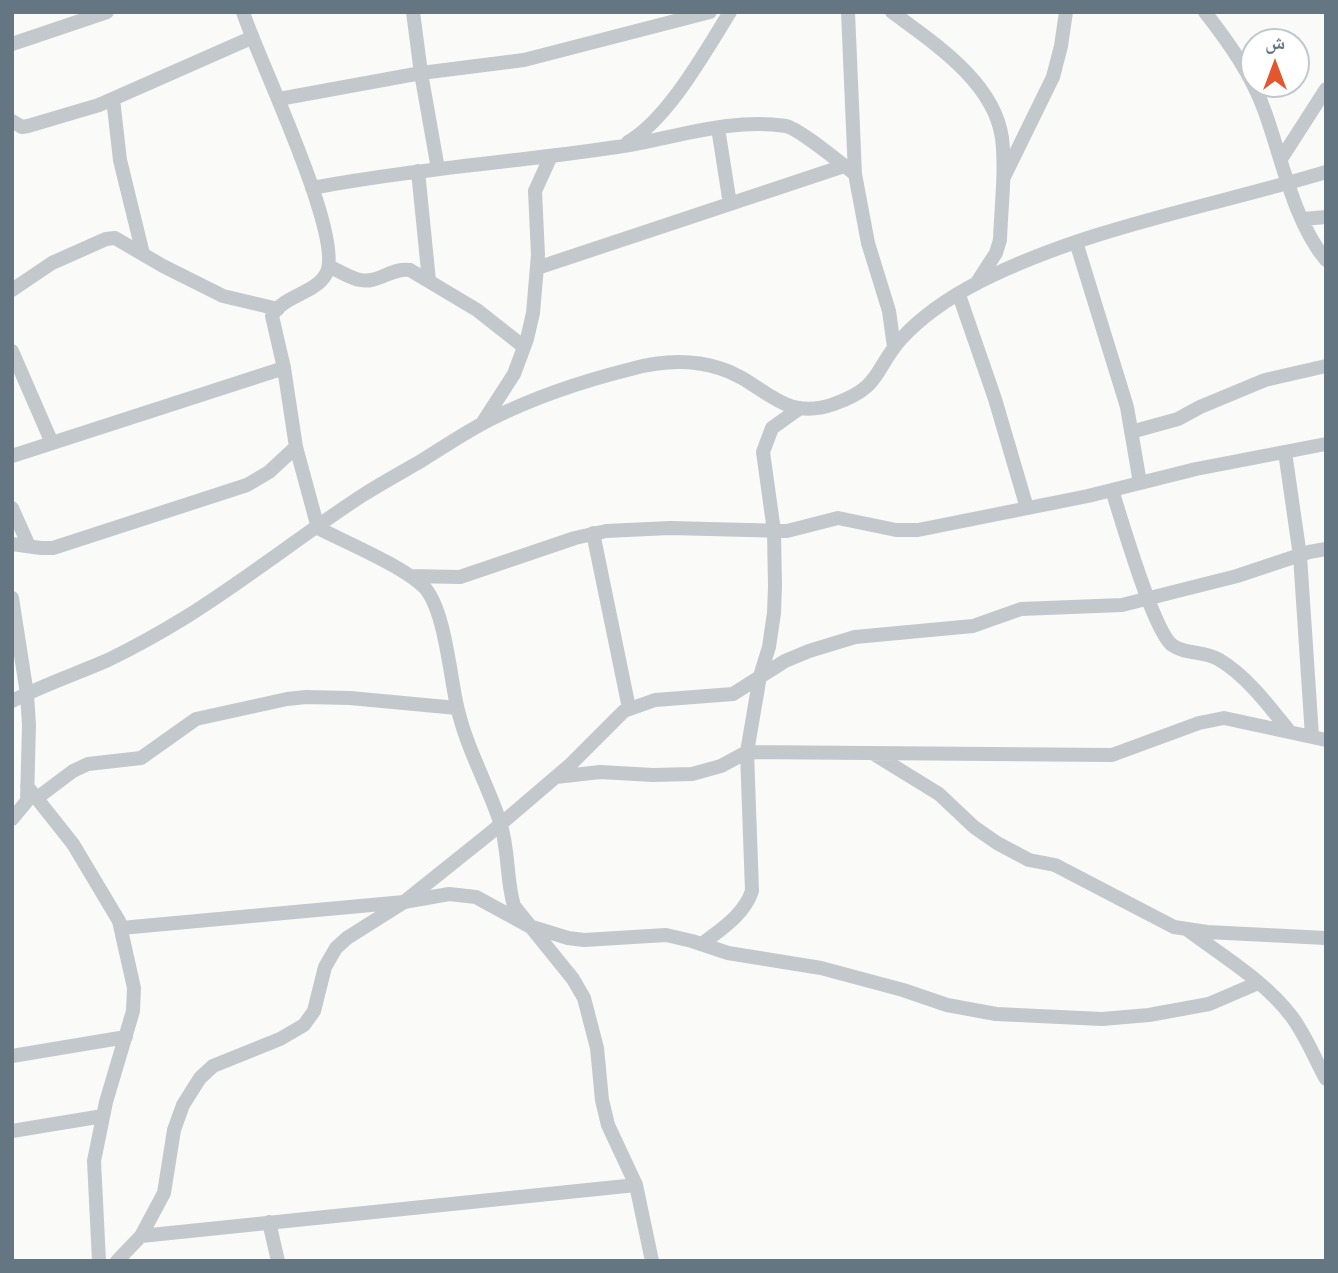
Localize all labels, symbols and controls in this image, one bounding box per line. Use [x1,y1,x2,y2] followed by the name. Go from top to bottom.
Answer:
[1240,28,1310,98] north arrow
[1265,32,1285,56] text: ش

